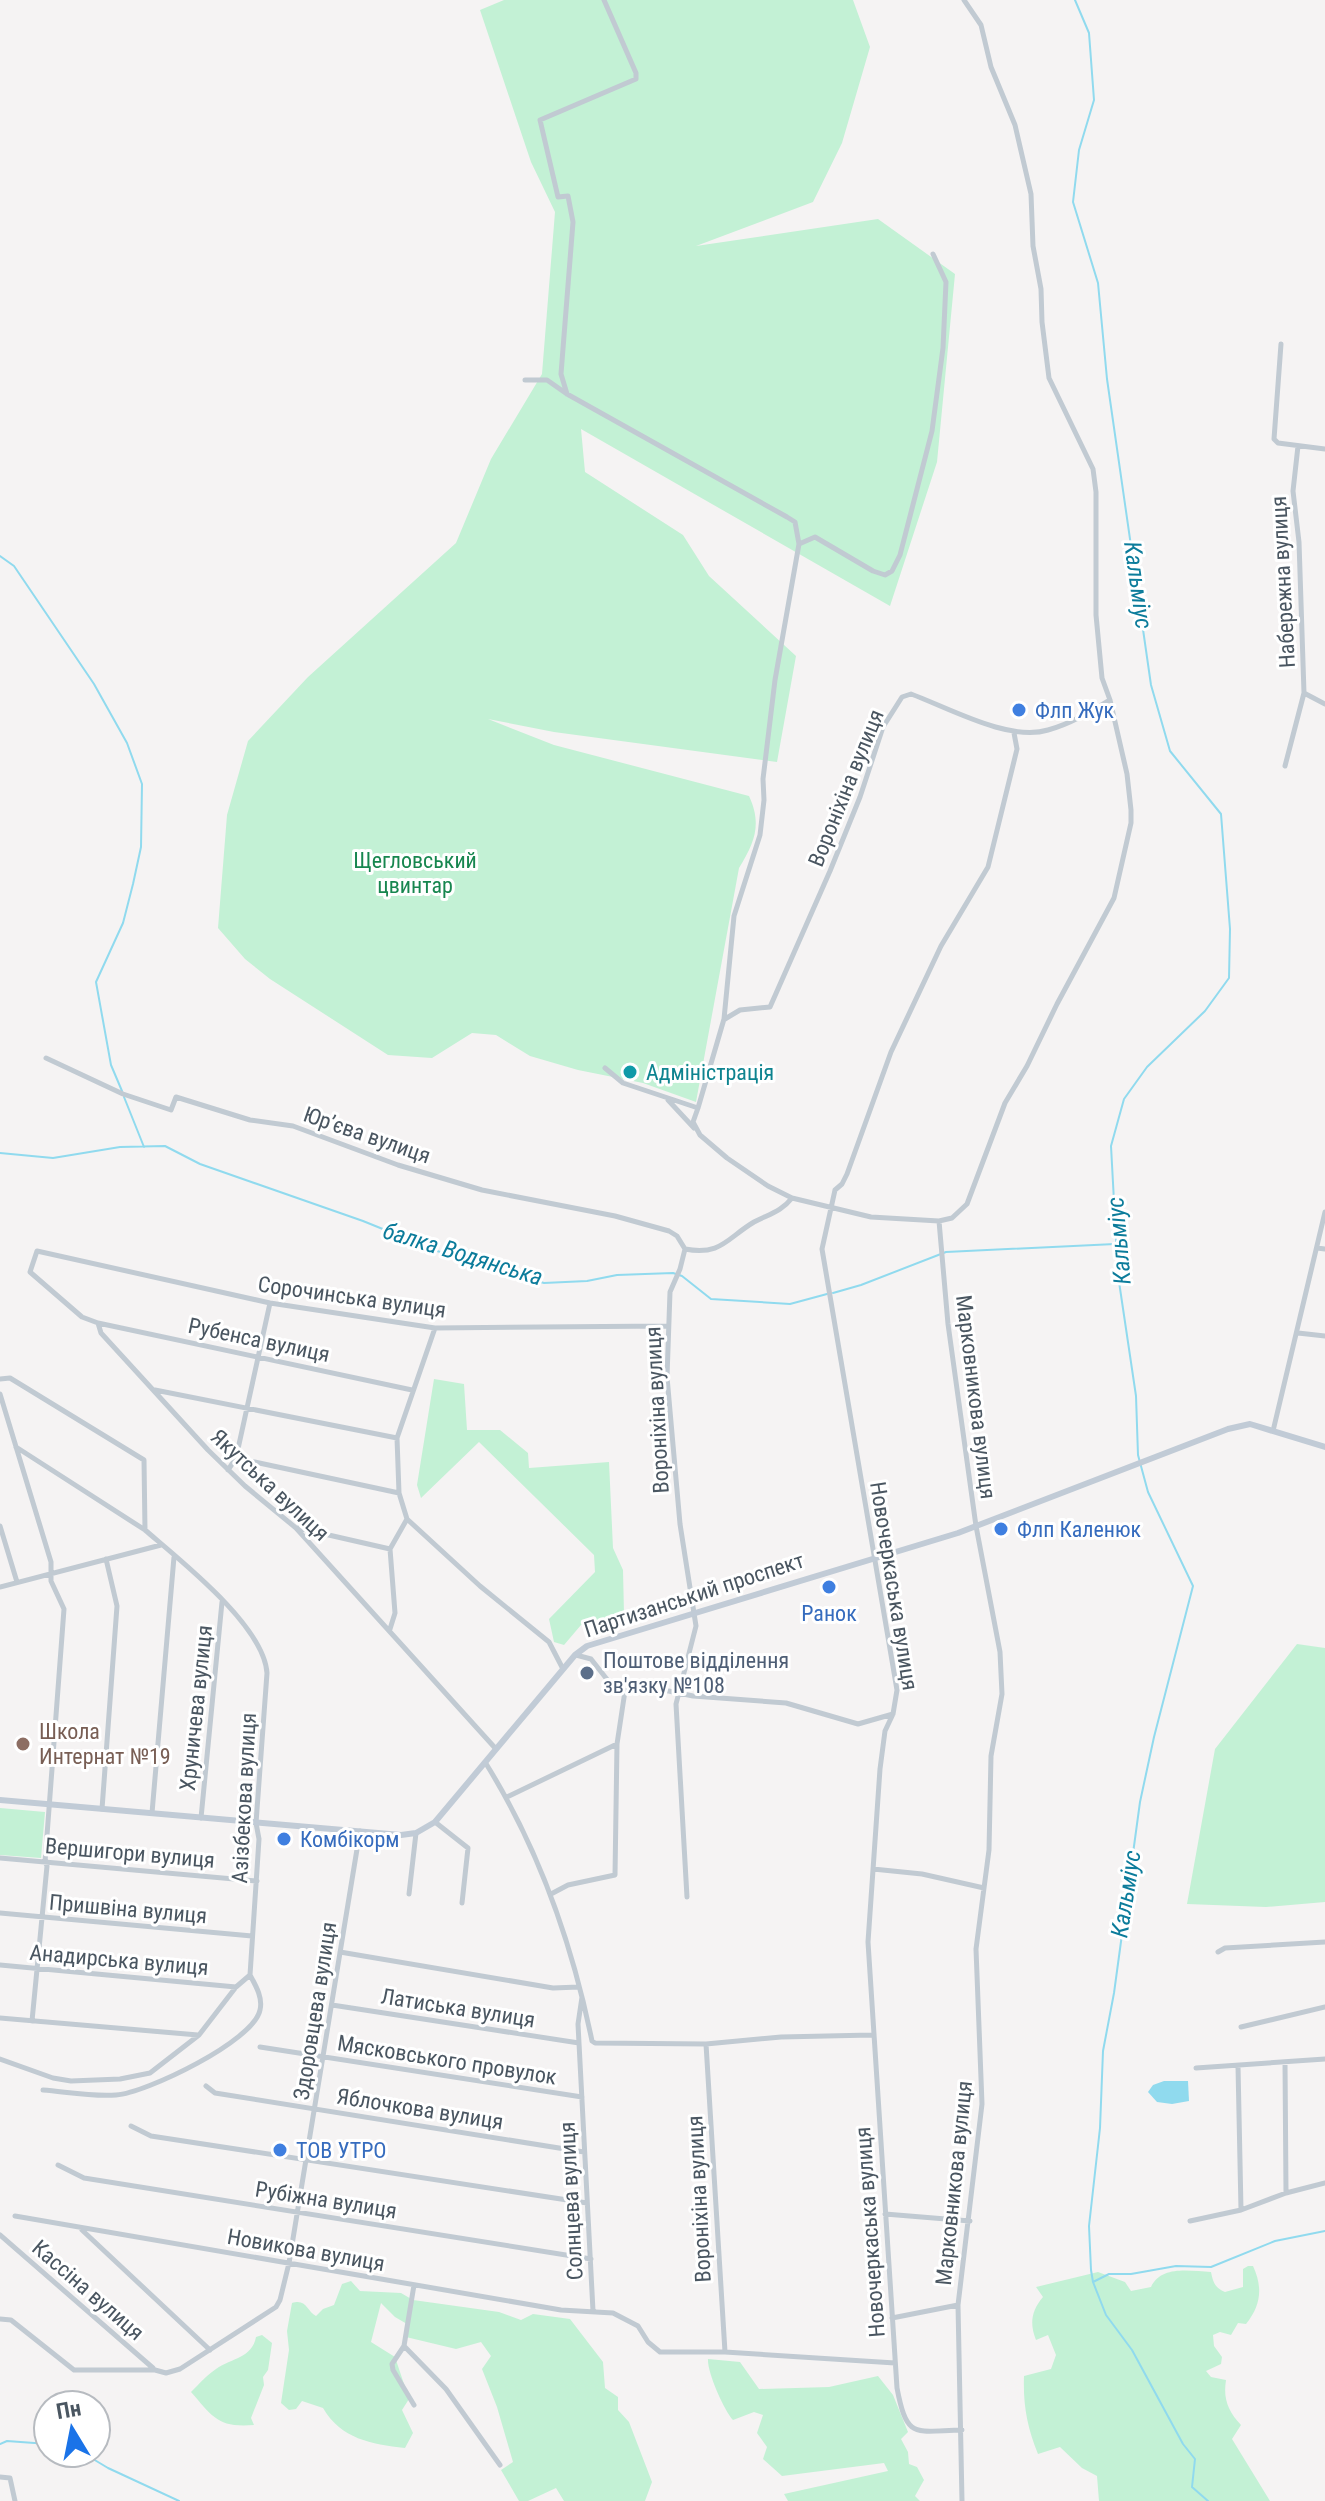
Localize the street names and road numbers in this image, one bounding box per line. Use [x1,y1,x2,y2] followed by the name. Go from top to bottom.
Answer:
[1266,495,1300,669] street label: Набережна вулиця
[803,706,889,870] street label: Вороніхіна вулиця
[300,1102,434,1168] street label: Юр’єва вулиця
[256,1271,448,1323] street label: Сорочинська вулиця
[951,1294,1001,1500] street label: Марковникова вулиця
[186,1313,332,1367] street label: Рубенса вулиця
[640,1326,674,1494] street label: Вороніхіна вулиця
[206,1424,334,1546] street label: Якутська вулиця
[865,1480,923,1692] street label: Новочеркаська вулиця
[581,1548,807,1642] street label: Партизанський проспект
[175,1624,217,1792] street label: Хруничева вулиця
[227,1712,261,1884] street label: Азізбекова вулиця
[44,1833,216,1873] street label: Вершигори вулиця
[48,1890,208,1928] street label: Пришвіна вулиця
[289,1920,341,2102] street label: Здоровцева вулиця
[28,1940,210,1980] street label: Анадирська вулиця
[379,1983,537,2033] street label: Латиська вулиця
[336,2030,559,2090] street label: Мясковського провулок
[931,2080,977,2286] street label: Марковникова вулиця
[335,2083,505,2135] street label: Яблочкова вулиця
[682,2115,716,2283] street label: Вороніхіна вулиця
[554,2121,588,2281] street label: Солнцева вулиця
[850,2126,890,2338] street label: Новочеркаська вулиця
[253,2176,399,2224] street label: Рубіжна вулиця
[225,2224,387,2276] street label: Новикова вулиця
[27,2235,149,2345] street label: Кассіна вулиця

